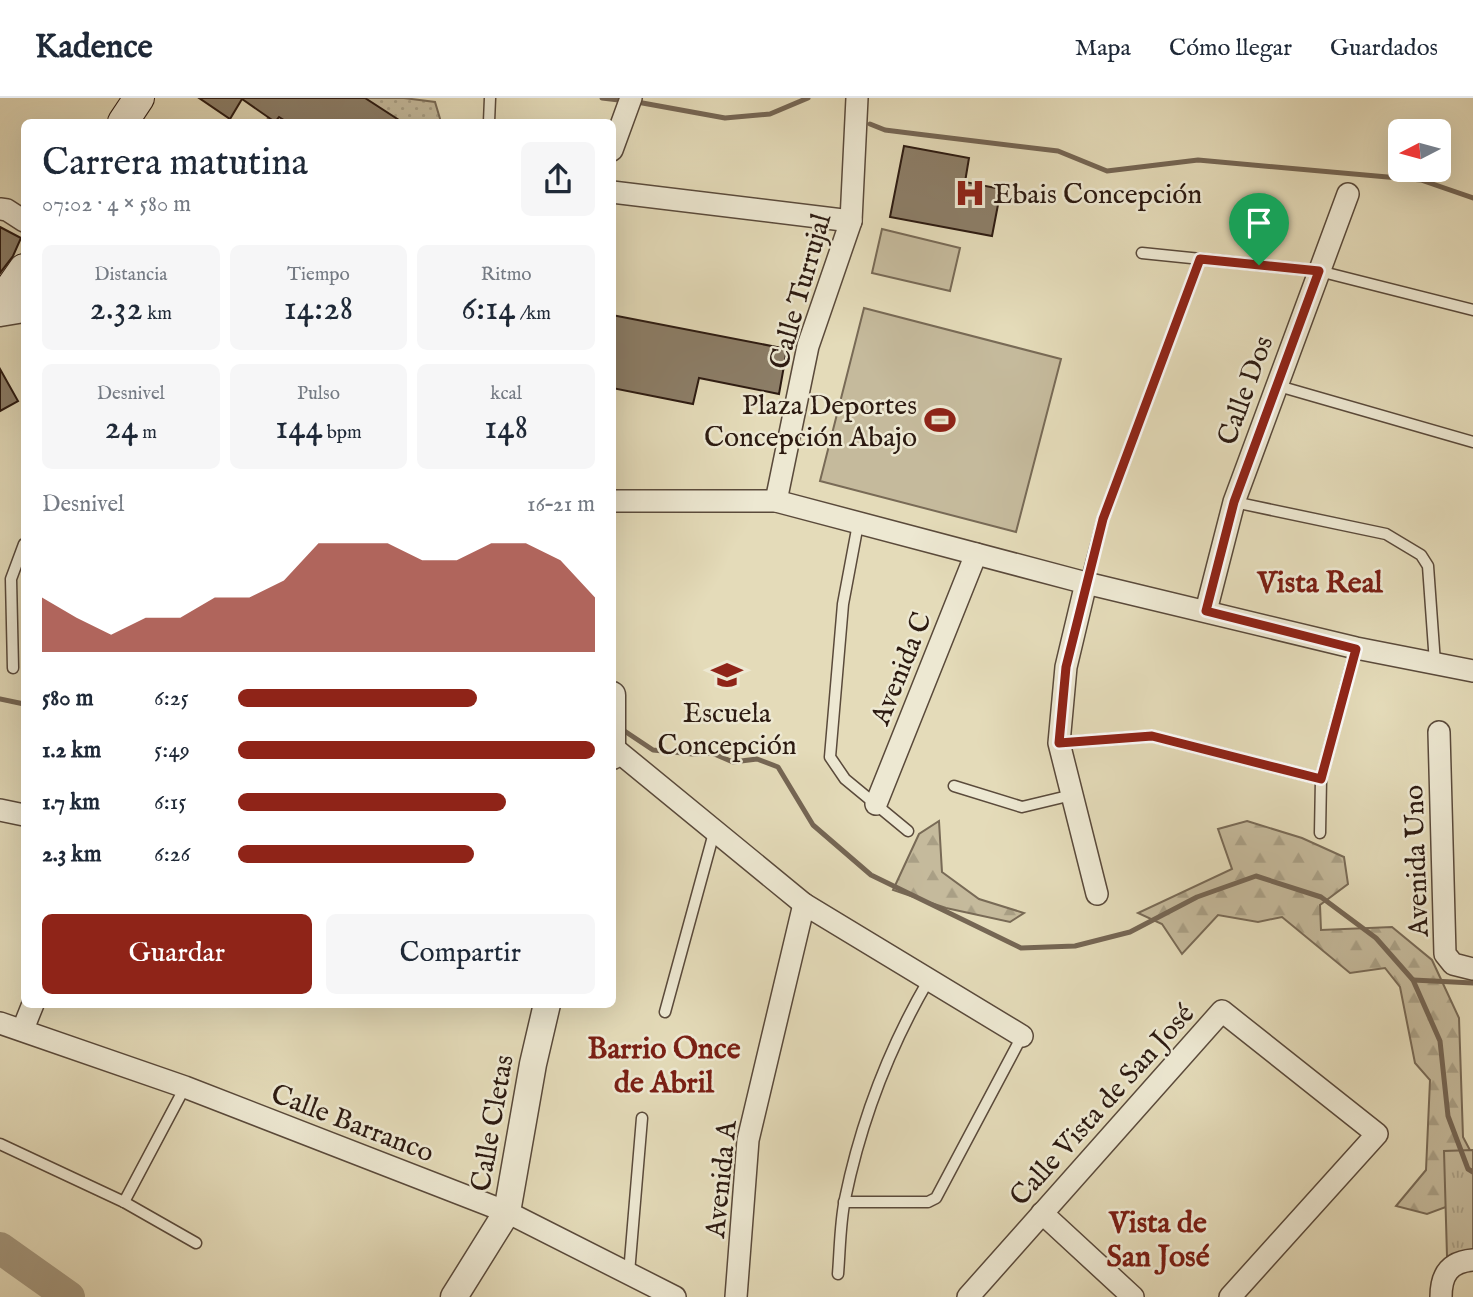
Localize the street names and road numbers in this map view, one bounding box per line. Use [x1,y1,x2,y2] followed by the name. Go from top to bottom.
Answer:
[762,210,840,374] street label: Calle Turrujal
[1210,331,1282,450] street label: Calle Dos
[863,607,941,732] street label: Avenida C
[1397,784,1438,938] street label: Avenida Uno
[1003,997,1203,1214] street label: Calle Vista de San José
[464,1052,523,1195] street label: Calle Cletas
[266,1077,438,1171] street label: Calle Barranco
[699,1118,746,1241] street label: Avenida A

